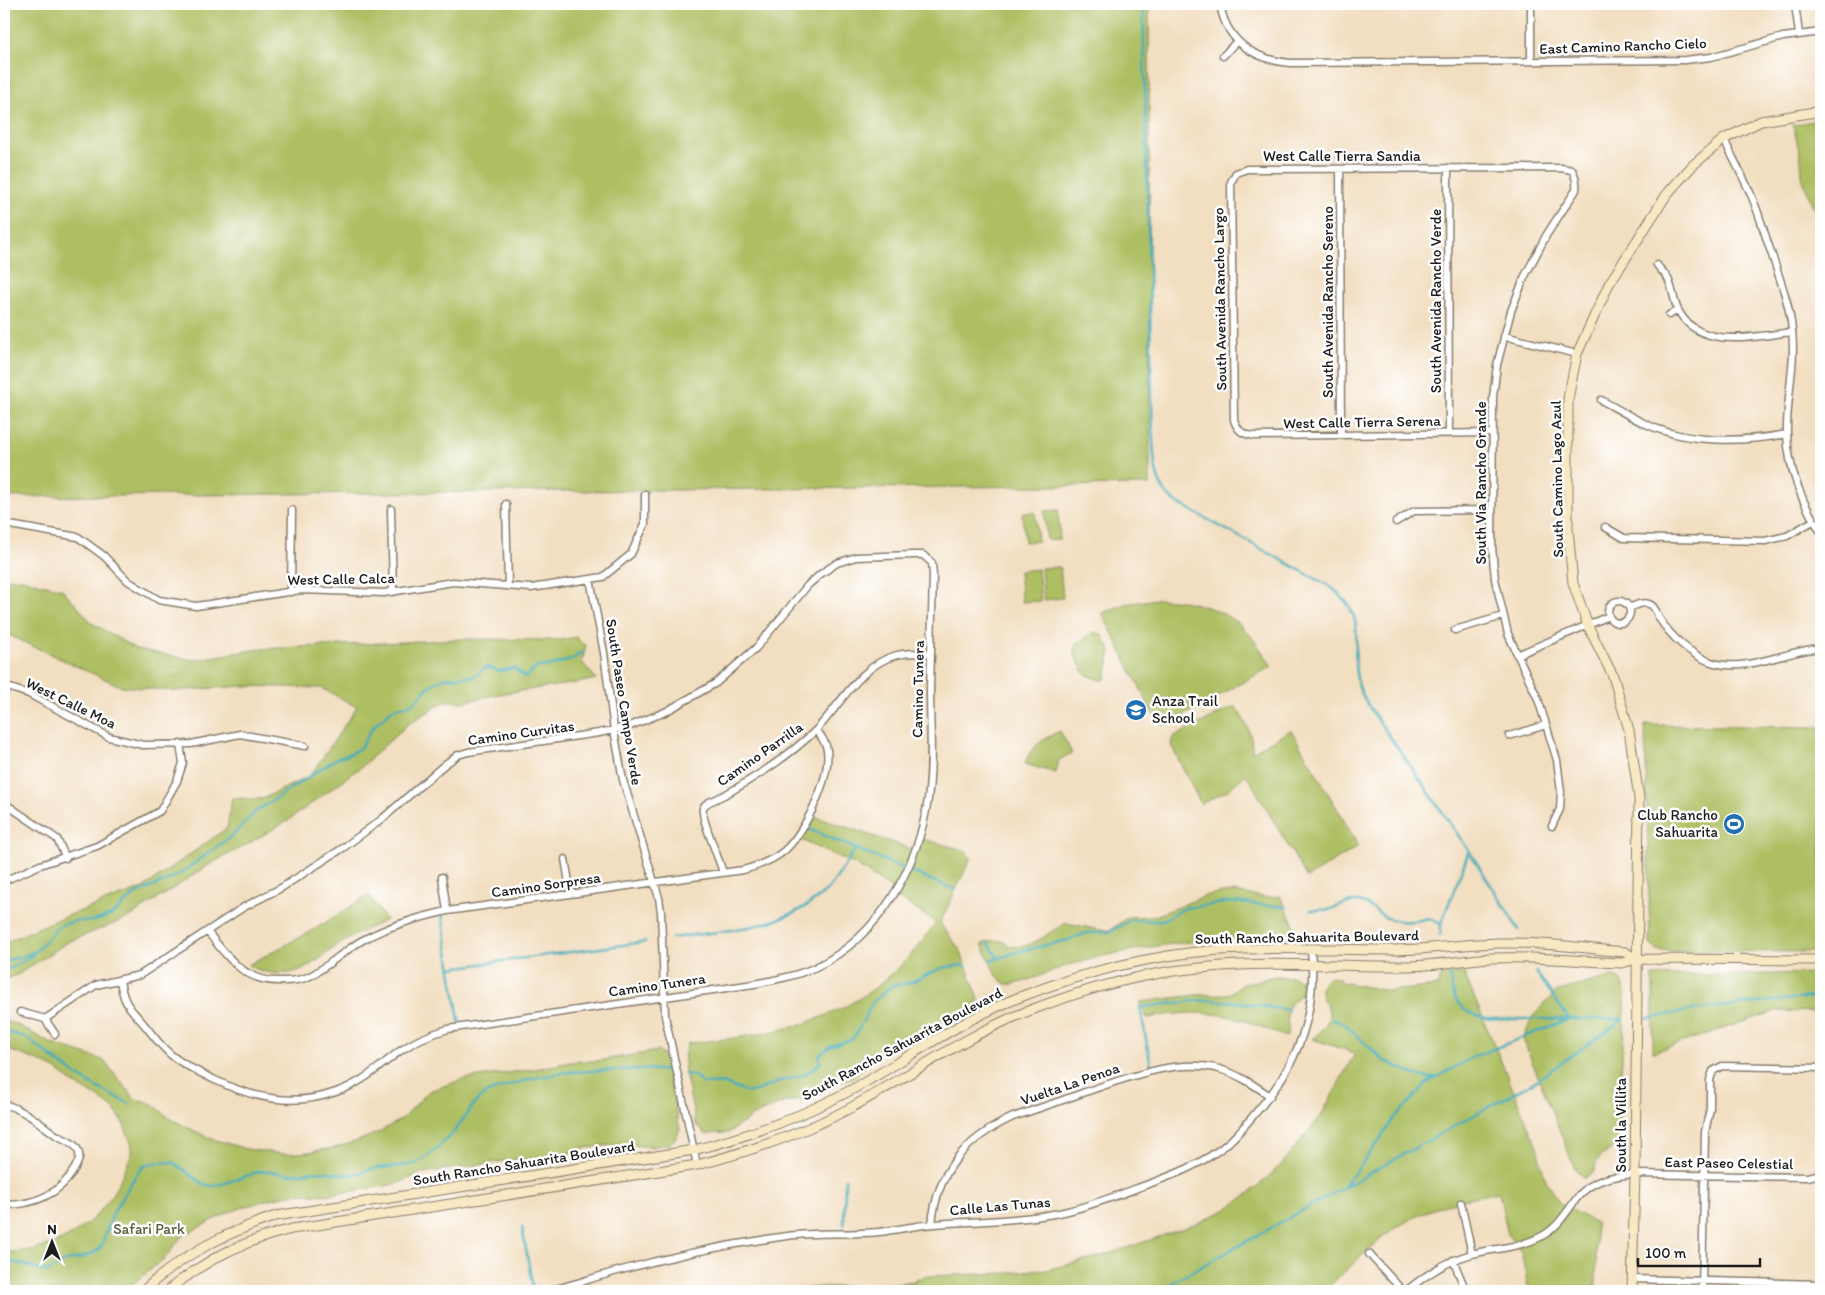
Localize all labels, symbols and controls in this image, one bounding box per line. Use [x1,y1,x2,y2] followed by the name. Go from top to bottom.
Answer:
[1539,34,1707,58] street label: East Camino Rancho Cielo
[1263,147,1421,165] street label: West Calle Tierra Sandia
[1319,206,1337,398] street label: South Avenida Rancho Sereno
[1209,207,1231,391] street label: South Avenida Rancho Largo
[1427,209,1445,393] street label: South Avenida Rancho Verde
[1547,399,1567,558] street label: South Camino Lago Azul
[1472,401,1490,565] street label: South Via Rancho Grande
[1283,412,1441,432] street label: West Calle Tierra Serena
[287,569,395,589] street label: West Calle Calca
[602,618,646,786] street label: South Paseo Campo Verde
[908,640,928,738] street label: Camino Tunera
[23,673,120,733] street label: West Calle Moa
[1152,692,1219,727] place label: Anza Trail School
[1124,698,1148,722] school or university icon: Anza Trail School
[466,717,576,749] street label: Camino Curvitas
[714,718,807,790] street label: Camino Parrilla
[1637,806,1719,841] place label: Club Rancho Sahuarita
[1722,812,1746,836] sports icon: Club Rancho Sahuarita
[490,868,602,902] street label: Camino Sorpresa
[1195,926,1419,948] street label: South Rancho Sahuarita Boulevard
[607,969,707,1001] street label: Camino Tunera
[799,983,1005,1105] street label: South Rancho Sahuarita Boulevard
[1018,1059,1122,1109] street label: Vuelta La Penoa
[1612,1077,1630,1172] street label: South la Villita
[412,1137,636,1189] street label: South Rancho Sahuarita Boulevard
[1664,1153,1794,1173] street label: East Paseo Celestial
[949,1193,1051,1219] street label: Calle Las Tunas
[28,1218,78,1268] north arrow
[113,1220,185,1238] park label: Safari Park
[47,1221,57,1238] text: N
[1638,1235,1760,1267] scale bar
[1645,1244,1687,1262] text: 100 m

